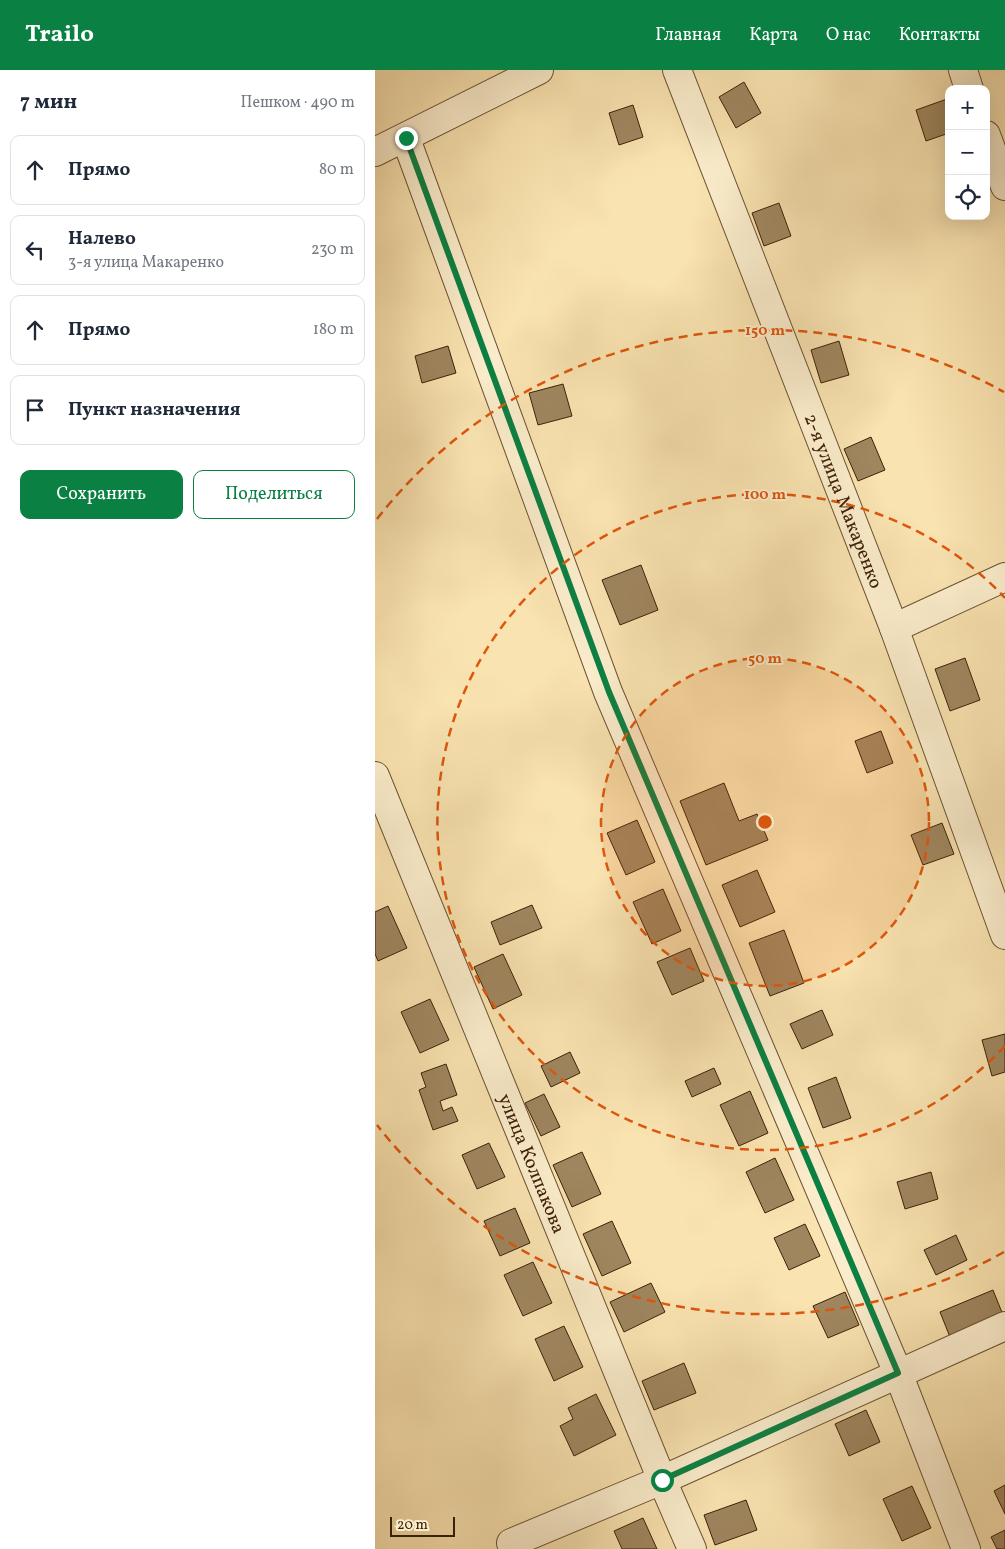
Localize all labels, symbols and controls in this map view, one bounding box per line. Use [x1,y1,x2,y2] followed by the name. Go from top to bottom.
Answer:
[25,18,94,52] text: Trailo
[655,23,721,48] text: Главная
[749,23,798,48] text: Карта
[826,23,871,48] text: О нас
[899,23,980,48] text: Контакты
[945,85,990,220] map controls
[945,85,990,130] button: +
[20,88,77,117] text: 7 мин
[241,92,355,114] text: Пешком · 490 m
[395,127,418,150] route end
[945,130,990,175] button: −
[21,156,49,184] icon: ahead
[68,157,130,183] text: Прямо
[319,159,354,181] text: 80 m
[945,175,990,220] button: locate
[68,226,136,252] text: Налево
[21,236,49,264] icon: left
[311,239,354,261] text: 230 m
[68,252,224,274] text: 3-я улица Макаренко
[21,316,49,344] icon: ahead
[68,317,130,343] text: Прямо
[313,319,354,341] text: 180 m
[745,321,785,342] text: 150 m
[21,396,49,424] icon: arrive
[68,397,241,423] text: Пункт назначения
[797,410,888,593] street label: 2-я улица Макаренко
[20,470,183,519] button: Сохранить
[193,470,355,519] button: Поделиться
[744,485,787,506] text: 100 m
[748,649,782,670] text: 50 m
[756,813,774,831] centre of rings
[491,1090,571,1238] street label: улица Колпакова
[651,1469,674,1492] route start
[390,1514,455,1537] scale bar
[397,1516,428,1535] text: 20 m

